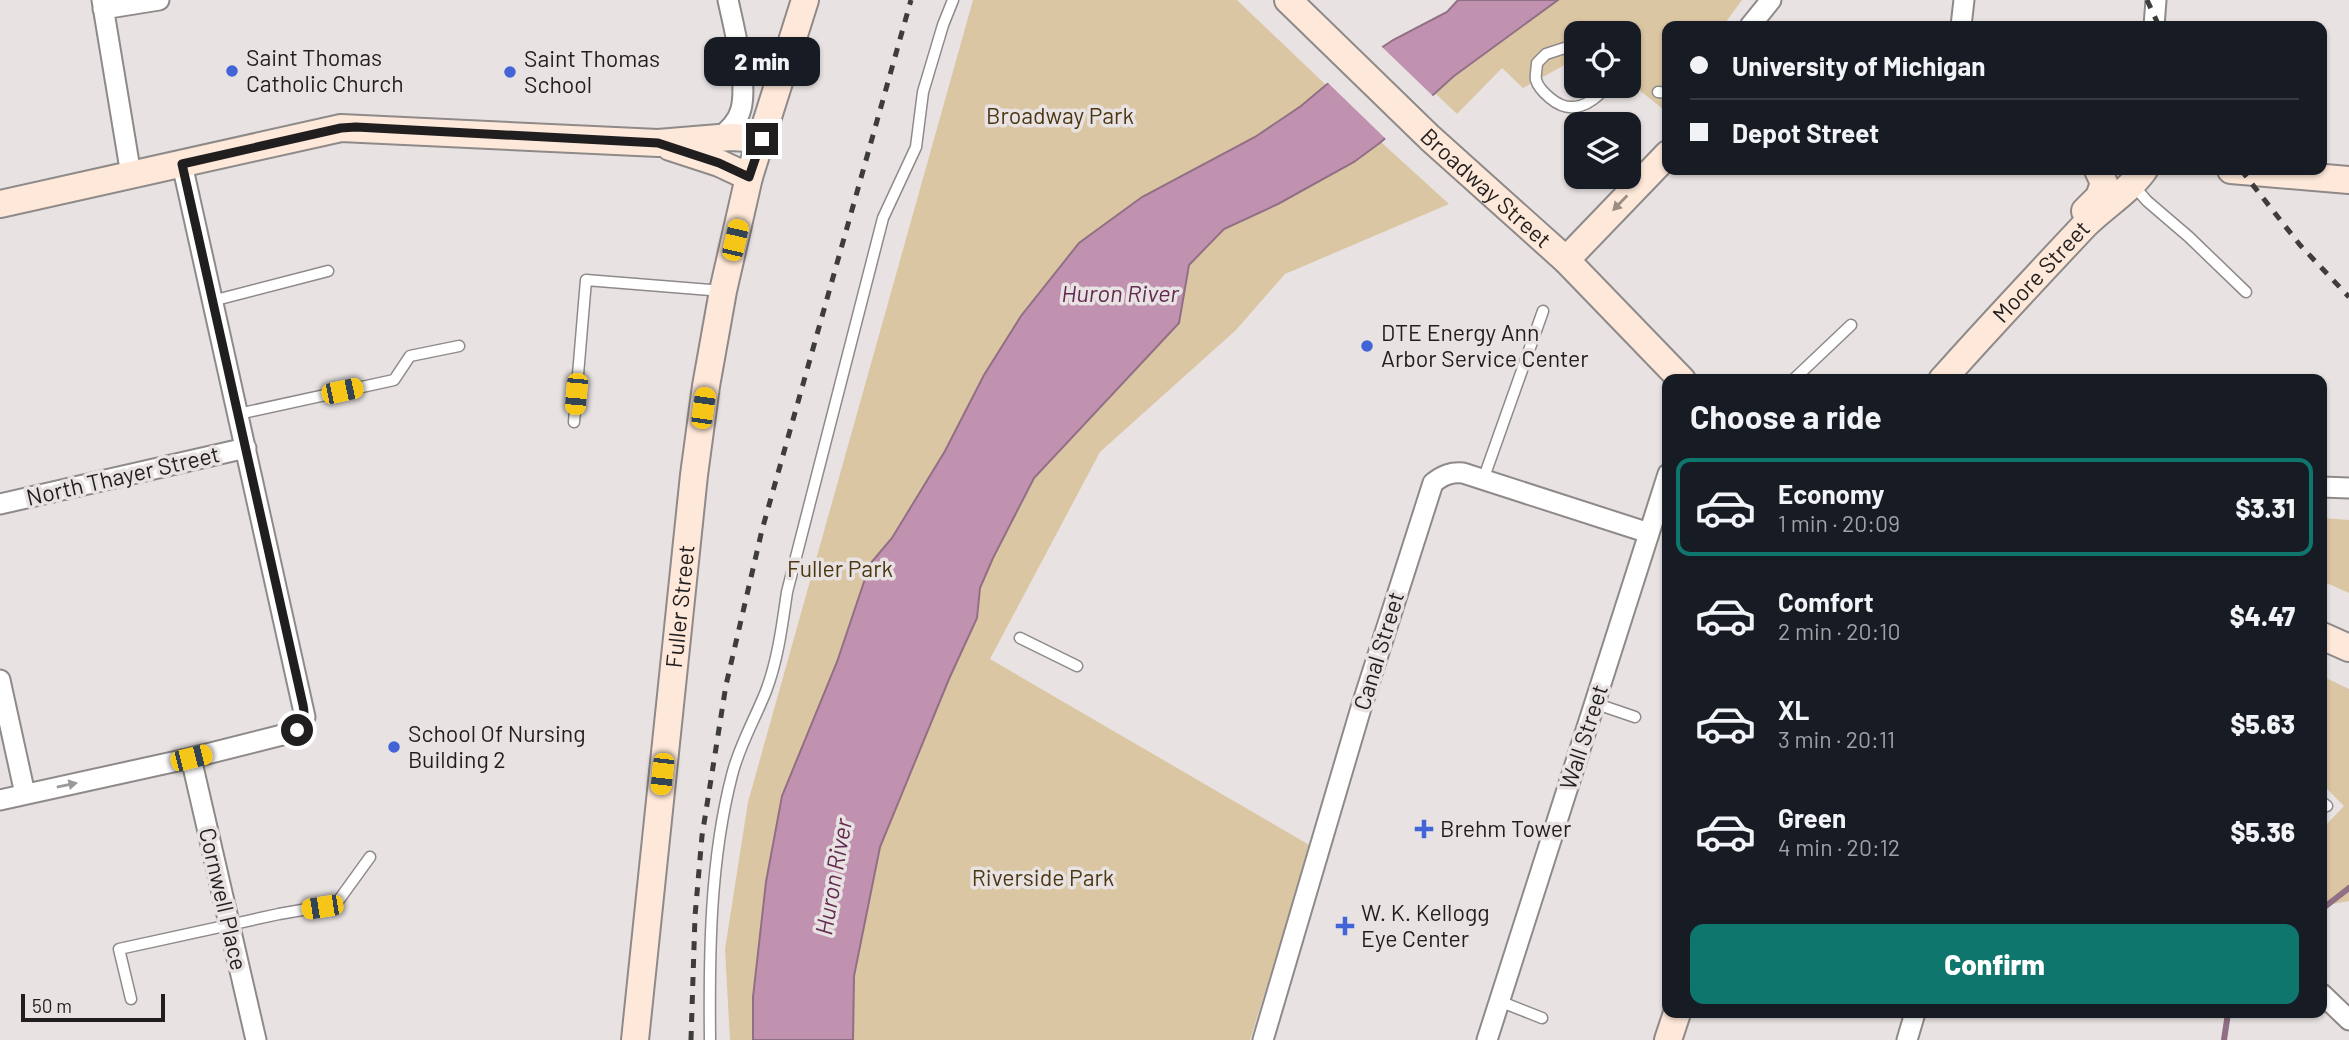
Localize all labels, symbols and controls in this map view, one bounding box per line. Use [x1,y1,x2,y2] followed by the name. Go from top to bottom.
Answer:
[1564,21,1641,189] map controls
[1564,21,1641,98] button: locate
[704,38,820,86] callout: 2 min
[246,43,404,97] place label: Saint Thomas Catholic Church
[524,44,660,98] place label: Saint Thomas School
[734,47,790,75] text: 2 min
[1732,50,1986,81] text: University of Michigan
[224,63,240,79] marker: Saint Thomas Catholic Church
[502,64,518,80] marker: Saint Thomas School
[986,101,1134,129] park label: Broadway Park
[1564,112,1641,189] button: layers
[1732,117,1879,148] text: Depot Street
[1415,122,1557,253] street label: Broadway Street
[746,123,778,155] route end
[1612,195,1629,212] one-way arrow
[1986,214,2095,328] street label: Moore Street
[721,217,750,263] car
[1061,278,1180,307] water label: Huron River
[1381,318,1589,372] place label: DTE Energy Ann Arbor Service Center
[1359,338,1375,354] marker: DTE Energy Ann Arbor Service Center
[564,372,589,416] car
[320,376,365,406] car
[690,386,717,430] car
[1690,397,1882,435] text: Choose a ride
[23,439,222,511] street label: North Thayer Street
[1694,476,1757,539] icon: car
[1778,478,1884,509] text: Economy
[2235,492,2295,523] text: $3.31
[1778,509,1900,537] text: 1 min · 20:09
[659,543,700,669] street label: Fuller Street
[787,554,893,582] park label: Fuller Park
[1694,584,1757,647] icon: car
[1778,586,1874,617] text: Comfort
[1347,588,1409,713] street label: Canal Street
[2230,600,2295,631] text: $4.47
[1778,617,1900,645] text: 2 min · 20:10
[1553,681,1613,793] street label: Wall Street
[1694,692,1757,755] icon: car
[1778,694,1809,725] text: XL
[2230,708,2295,739] text: $5.63
[281,714,313,746] route start
[408,719,586,773] place label: School Of Nursing Building 2
[1778,725,1895,753] text: 3 min · 20:11
[386,739,402,755] marker: School Of Nursing Building 2
[169,743,214,773] car
[650,752,675,796] car
[56,779,78,790] one-way arrow
[1694,800,1757,863] icon: car
[1778,802,1846,833] text: Green
[1440,814,1572,842] place label: Brehm Tower
[808,815,857,937] water label: Huron River
[2230,816,2295,847] text: $5.36
[1414,819,1434,839] marker: Brehm Tower
[194,825,254,973] street label: Cornwell Place
[1778,833,1900,861] text: 4 min · 20:12
[972,863,1114,891] park label: Riverside Park
[300,893,345,921] car
[1361,898,1490,952] place label: W. K. Kellogg Eye Center
[1335,916,1355,936] marker: W. K. Kellogg Eye Center
[1690,924,2299,1004] button: Confirm
[21,991,164,1023] scale bar
[32,994,72,1017] text: 50 m

